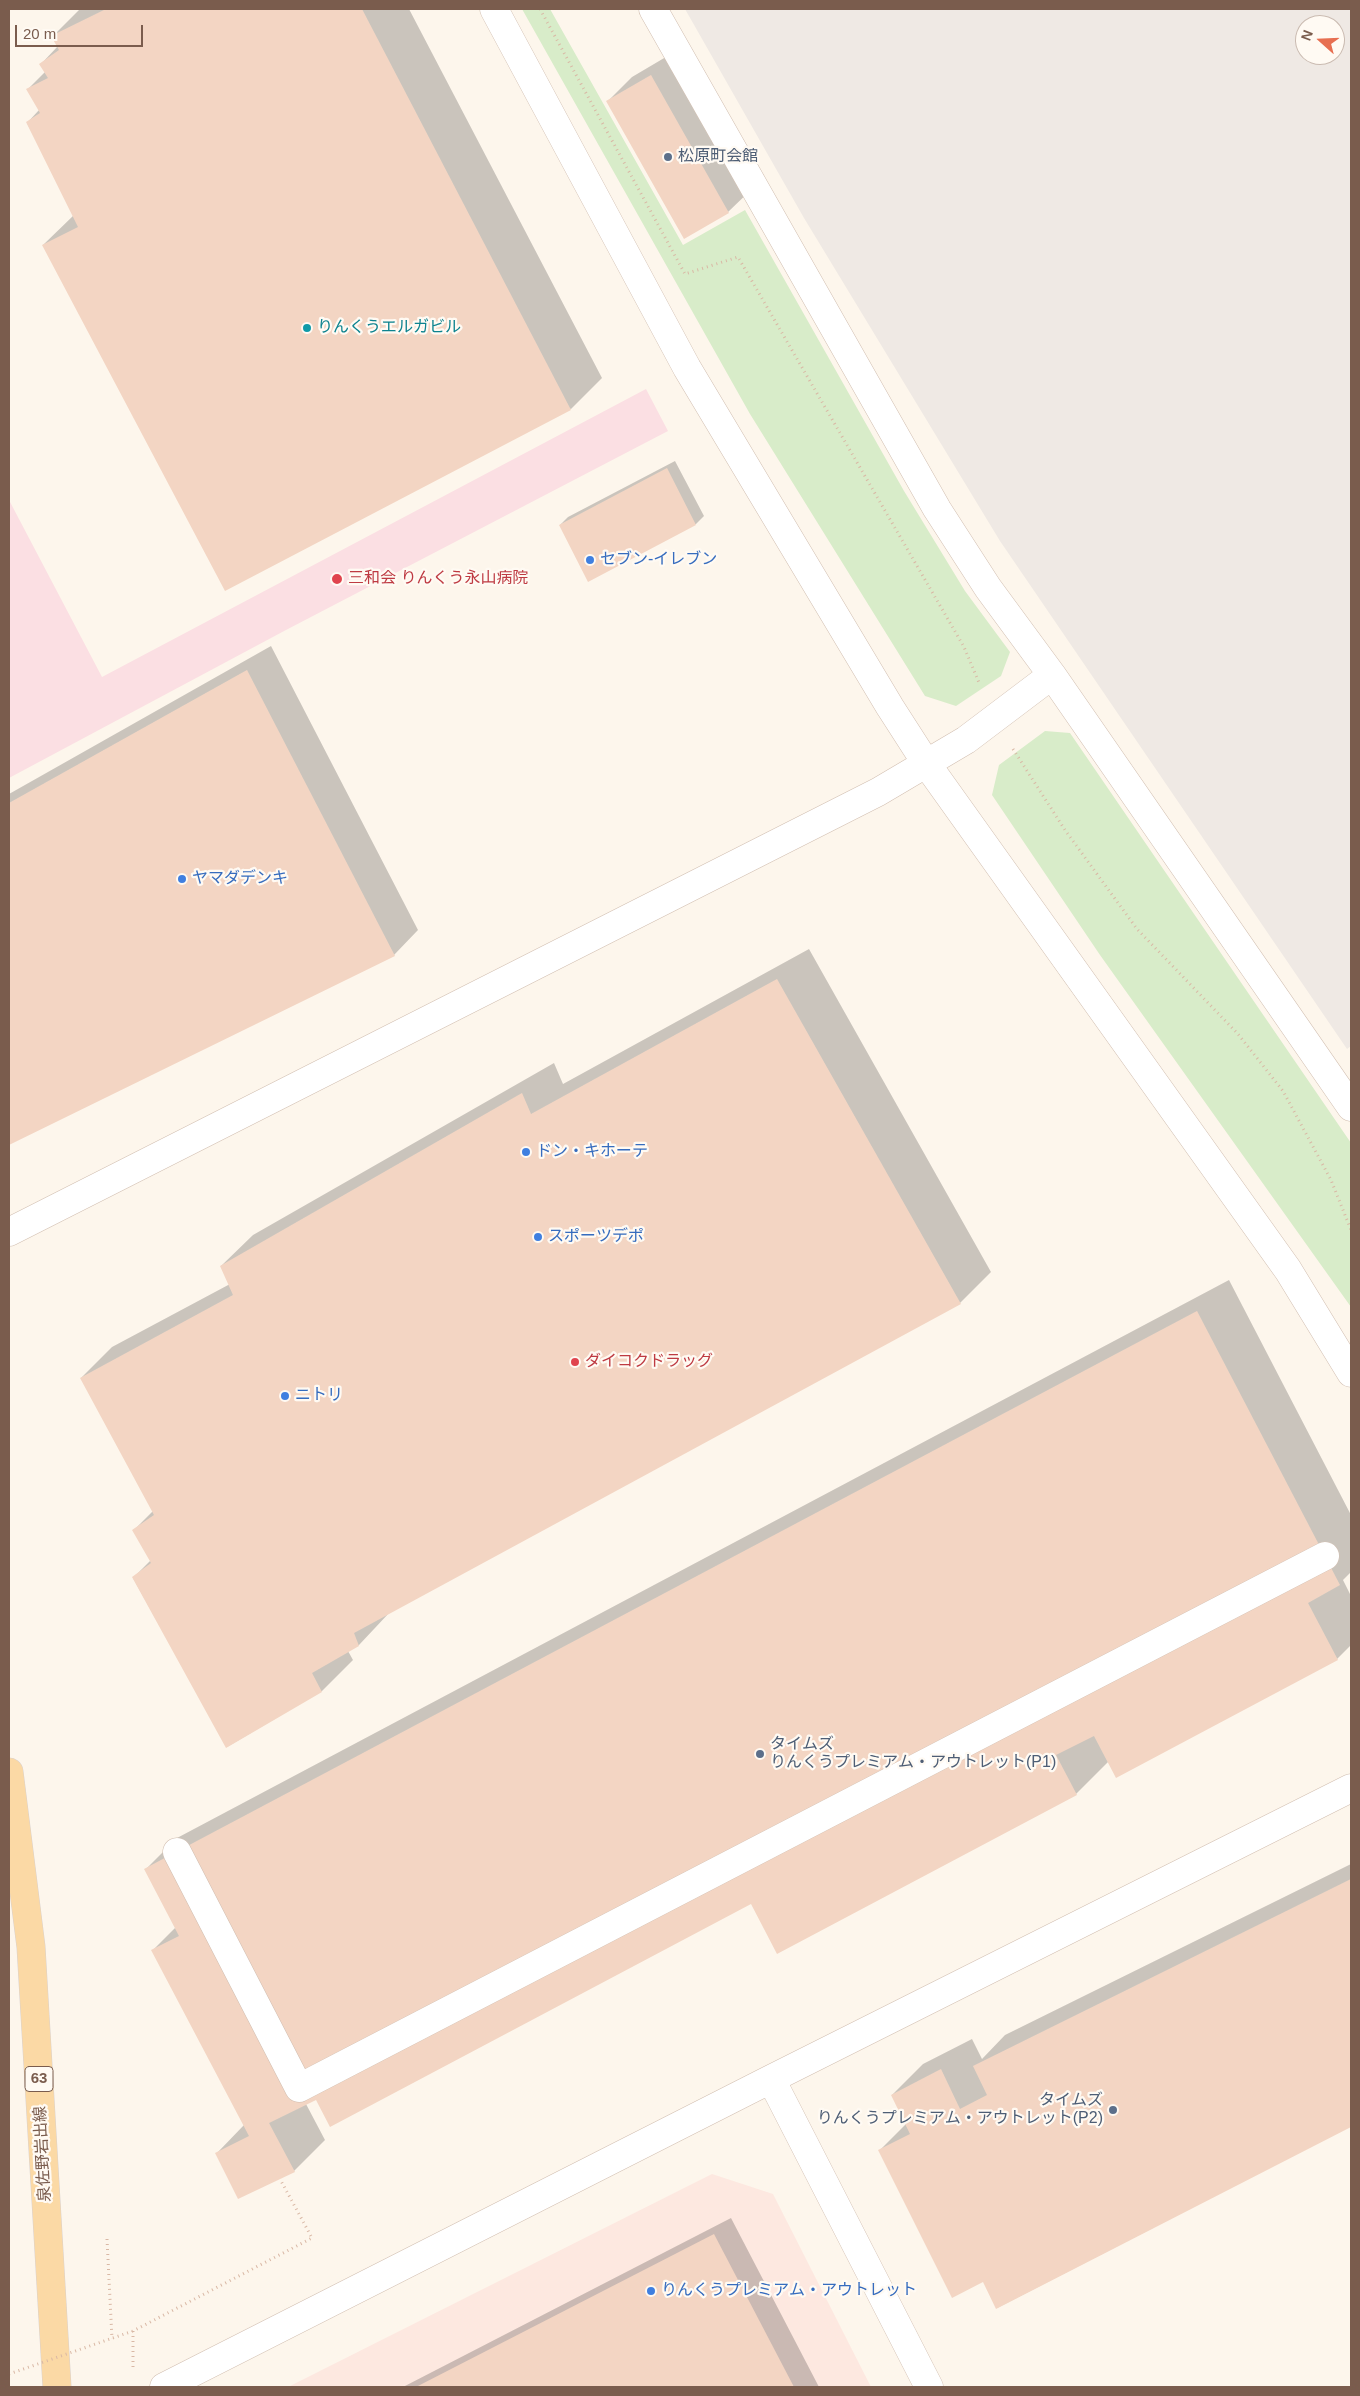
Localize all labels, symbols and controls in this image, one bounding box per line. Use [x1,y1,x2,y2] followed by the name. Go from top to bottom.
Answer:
[18,15,145,47] scale bar
[1295,15,1345,65] north arrow
[23,25,56,42] text: 20 m
[1298,28,1316,43] text: N
[678,147,758,167] place label: 松原町会館
[662,151,674,163] marker: 松原町会館
[317,318,461,338] place label: りんくうエルガビル
[301,322,313,334] marker: りんくうエルガビル
[600,550,717,570] place label: セブン-イレブン
[584,554,596,566] marker: セブン-イレブン
[348,569,528,589] place label: 三和会 りんくう永山病院
[330,572,344,586] marker: 三和会 りんくう永山病院
[192,869,288,889] place label: ヤマダデンキ
[176,873,188,885] marker: ヤマダデンキ
[536,1142,648,1162] place label: ドン・キホーテ
[520,1146,532,1158] marker: ドン・キホーテ
[548,1227,644,1247] place label: スポーツデポ
[532,1231,544,1243] marker: スポーツデポ
[585,1352,713,1372] place label: ダイコクドラッグ
[569,1356,581,1368] marker: ダイコクドラッグ
[295,1386,343,1406] place label: ニトリ
[279,1390,291,1402] marker: ニトリ
[770,1735,1056,1773] place label: タイムズ りんくうプレミアム・アウトレット(P1)
[754,1748,766,1760] marker: タイムズ りんくうプレミアム・アウトレット(P1)
[25,2066,53,2092] road number: 63
[817,2091,1103,2129] place label: タイムズ りんくうプレミアム・アウトレット(P2)
[1107,2104,1119,2116] marker: タイムズ りんくうプレミアム・アウトレット(P2)
[31,2106,55,2202] street label: 泉佐野岩出線
[661,2281,917,2301] place label: りんくうプレミアム・アウトレット
[645,2285,657,2297] marker: りんくうプレミアム・アウトレット

